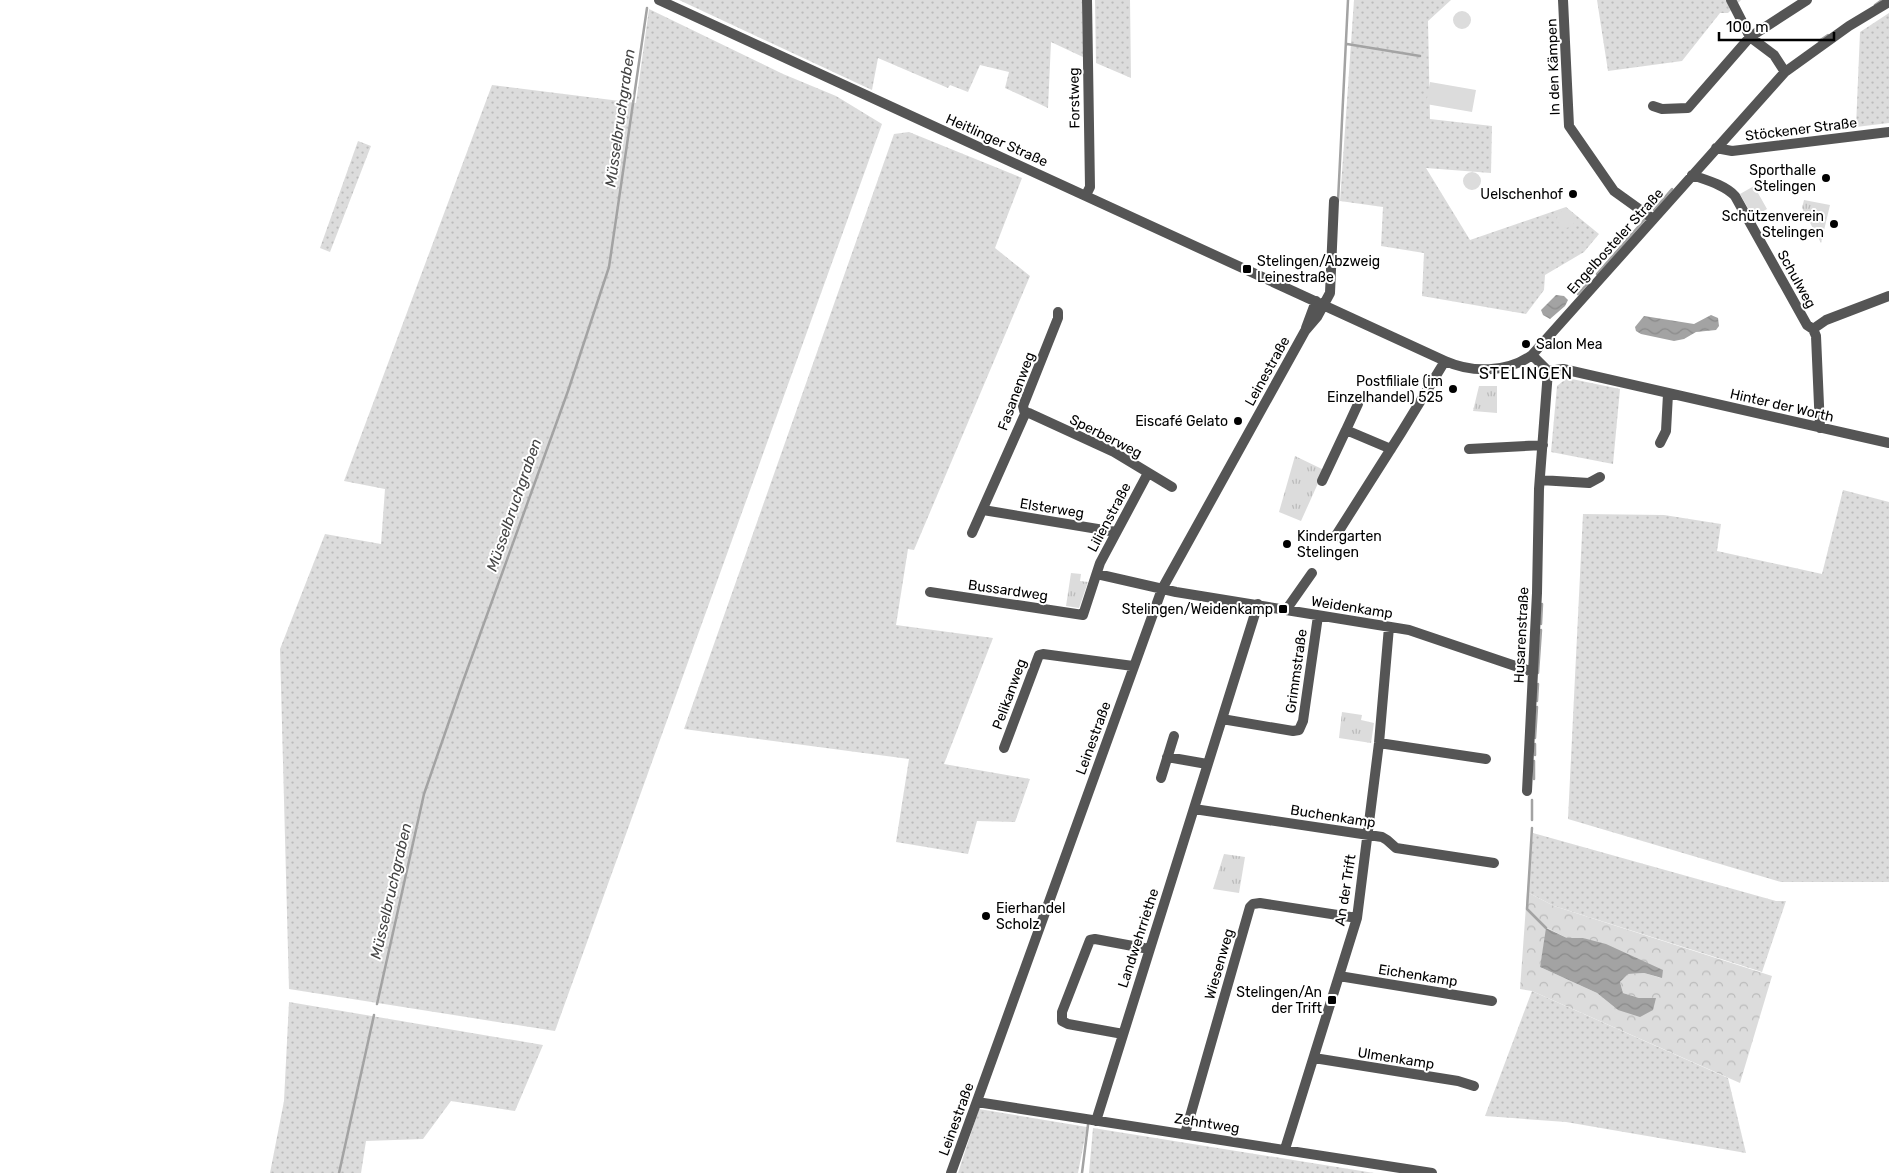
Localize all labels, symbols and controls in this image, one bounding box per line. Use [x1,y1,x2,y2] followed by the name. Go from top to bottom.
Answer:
[1719,10,1834,42] scale bar
[1543,18,1564,116] street label: In den Kämpen
[1726,18,1768,36] text: 100 m
[601,48,639,188] water label: Müsselbruchgraben
[1065,67,1084,129] street label: Forstweg
[943,110,1051,171] street label: Heitlinger Straße
[1744,114,1858,145] street label: Stöckener Straße
[1749,162,1816,195] place label: Sporthalle Stelingen
[1820,172,1832,184] marker: Sporthalle Stelingen
[1563,185,1667,298] street label: Engelbosteler Straße
[1480,186,1564,203] place label: Uelschenhof
[1567,188,1579,200] marker: Uelschenhof
[1722,208,1824,241] place label: Schützenverein Stelingen
[1828,218,1840,230] marker: Schützenverein Stelingen
[1774,247,1820,311] street label: Schulweg
[1257,253,1380,286] place label: Stelingen/Abzweig Leinestraße
[1241,263,1253,275] marker: Stelingen/Abzweig Leinestraße
[1241,333,1294,409] street label: Leinestraße
[1536,336,1602,353] place label: Salon Mea
[1520,338,1532,350] marker: Salon Mea
[994,350,1039,433] street label: Fasanenweg
[1479,364,1573,383] district label: STELINGEN
[1327,373,1443,406] place label: Postfiliale (im Einzelhandel) 525
[1447,383,1459,395] marker: Postfiliale (im Einzelhandel) 525
[1728,385,1836,426] street label: Hinter der Worth
[1067,411,1145,462] street label: Sperberweg
[1135,413,1228,430] place label: Eiscafé Gelato
[1232,415,1244,427] marker: Eiscafé Gelato
[483,436,545,574] water label: Müsselbruchgraben
[1084,480,1135,555] street label: Lilienstraße
[1019,495,1085,522] street label: Elsterweg
[1297,528,1382,561] place label: Kindergarten Stelingen
[1281,538,1293,550] marker: Kindergarten Stelingen
[967,576,1049,605] street label: Bussardweg
[1510,586,1533,684] street label: Husarenstraße
[1310,593,1394,622] street label: Weidenkamp
[1122,601,1273,618] place label: Stelingen/Weidenkamp
[1277,603,1289,615] marker: Stelingen/Weidenkamp
[1282,628,1311,714] street label: Grimmstraße
[989,657,1030,732] street label: Pelikanweg
[1072,699,1115,777] street label: Leinestraße
[1289,801,1377,832] street label: Buchenkamp
[367,821,415,961] water label: Müsselbruchgraben
[1331,853,1360,927] street label: An der Trift
[1114,886,1163,990] street label: Landwehrriethe
[996,900,1065,933] place label: Eierhandel Scholz
[980,910,992,922] marker: Eierhandel Scholz
[1201,927,1238,1002] street label: Wiesenweg
[1377,961,1459,990] street label: Eichenkamp
[1236,984,1323,1017] place label: Stelingen/An der Trift
[1326,994,1338,1006] marker: Stelingen/An der Trift
[1356,1044,1436,1073] street label: Ulmenkamp
[935,1080,978,1158] street label: Leinestraße
[1173,1110,1241,1137] street label: Zehntweg

